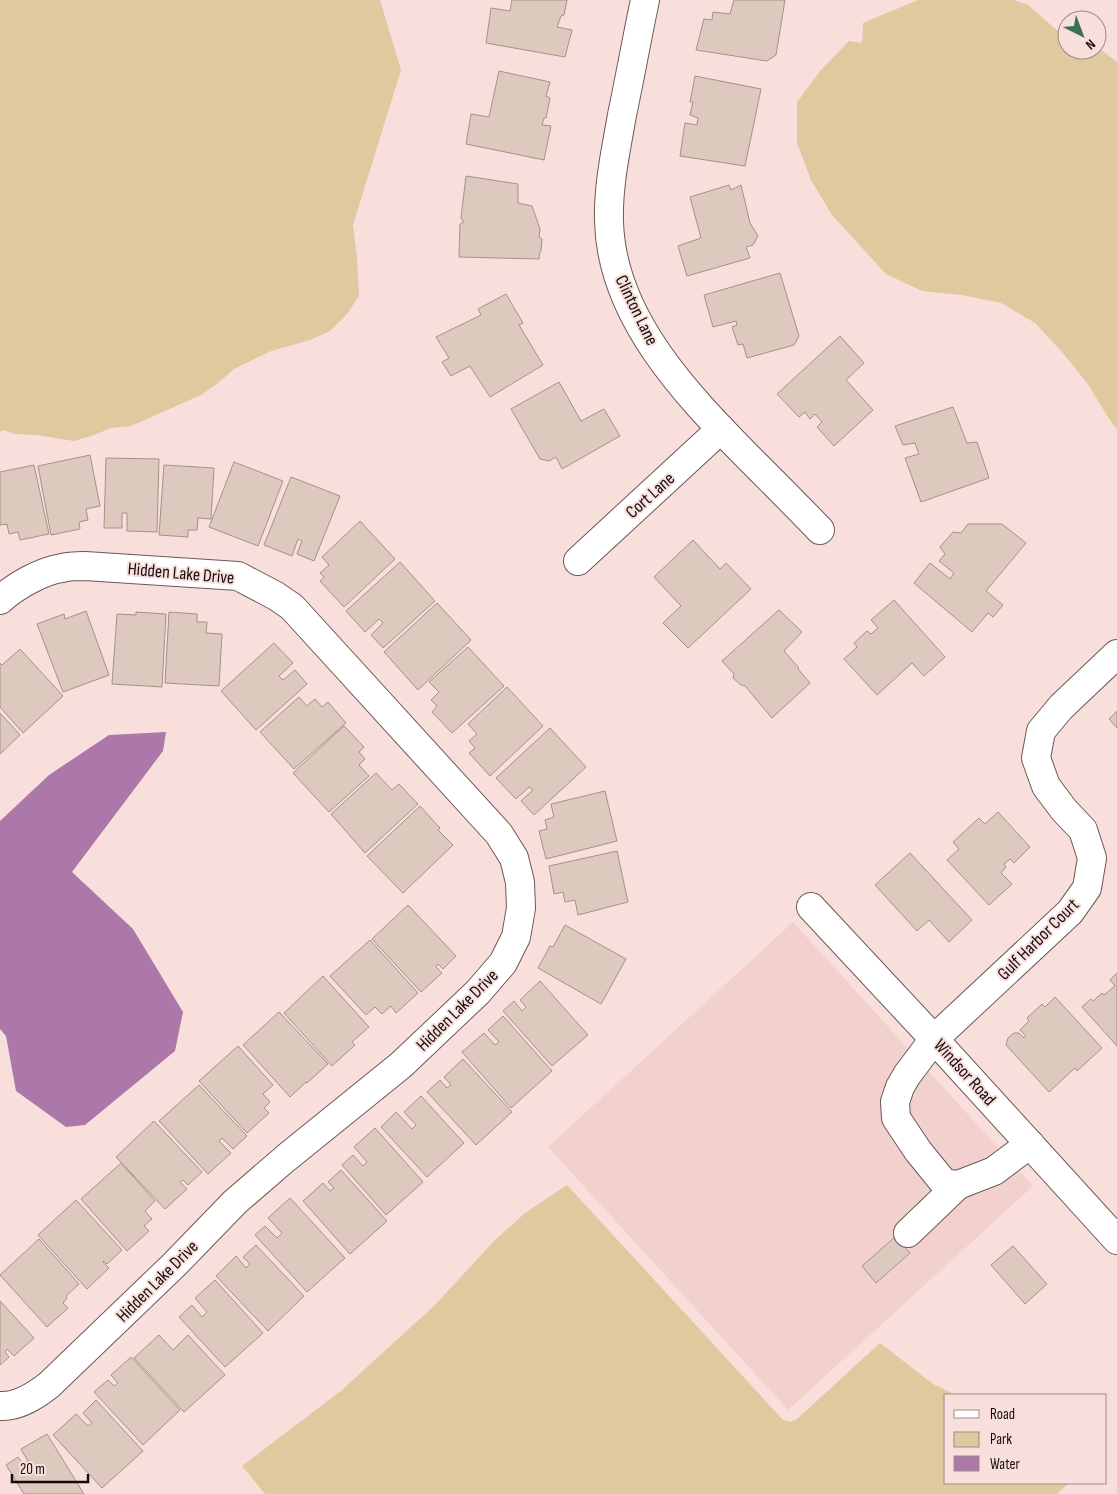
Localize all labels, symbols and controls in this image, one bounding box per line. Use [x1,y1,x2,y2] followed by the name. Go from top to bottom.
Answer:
[1057,10,1107,60] north arrow
[1082,35,1099,53] text: N
[611,272,663,349] street label: Clinton Lane
[622,468,679,523] street label: Cort Lane
[127,558,235,589] street label: Hidden Lake Drive
[993,894,1084,984] street label: Gulf Harbor Court
[412,965,503,1056] street label: Hidden Lake Drive
[929,1035,1000,1110] street label: Windsor Road
[112,1236,203,1327] street label: Hidden Lake Drive
[944,1394,1107,1484] legend
[990,1405,1015,1424] text: Road
[990,1430,1012,1449] text: Park
[12,1452,89,1484] scale bar
[990,1455,1021,1474] text: Water
[20,1460,45,1479] text: 20 m

